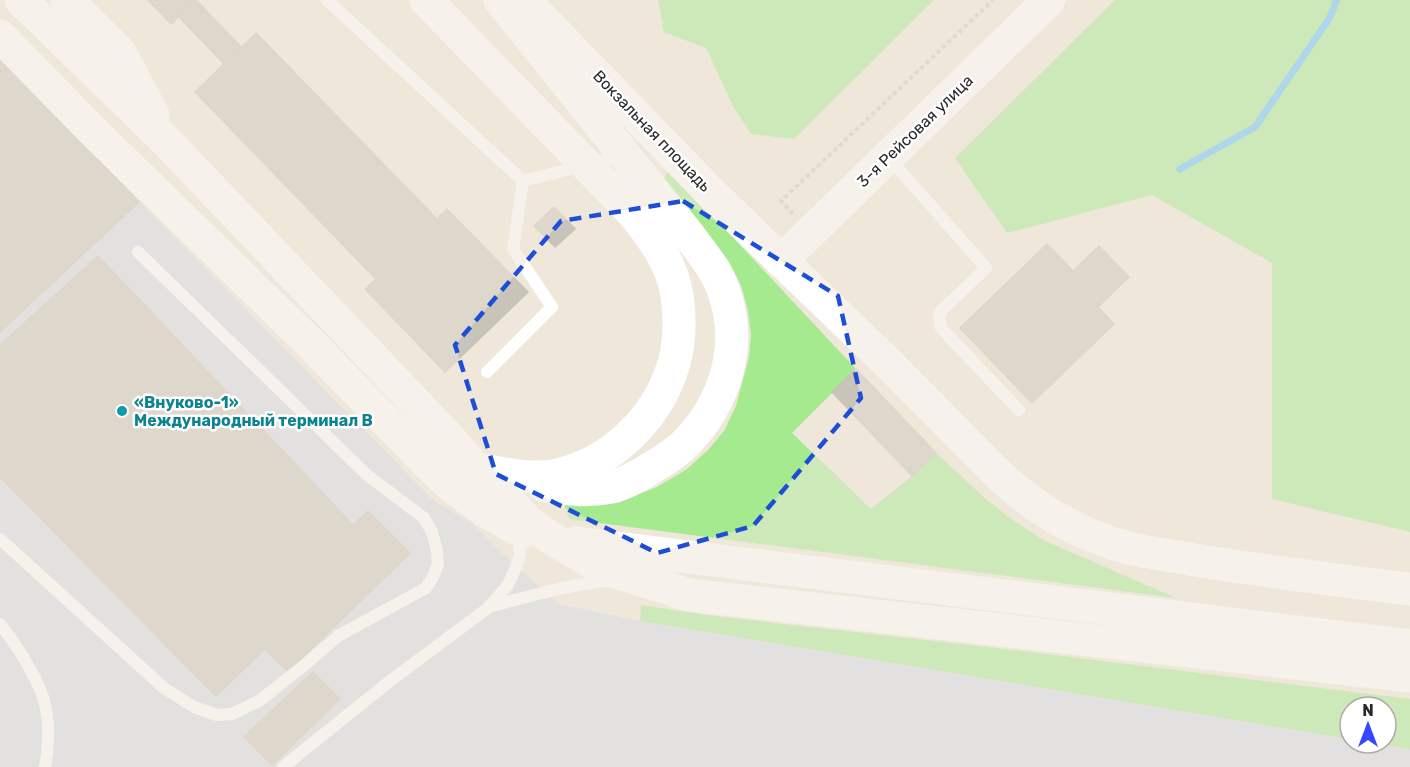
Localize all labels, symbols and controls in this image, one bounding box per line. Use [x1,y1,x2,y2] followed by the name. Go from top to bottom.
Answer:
[589,66,715,196] street label: Вокзальная площадь
[853,71,977,191] street label: 3-я Рейсовая улица
[134,393,373,430] place label: «Внуково-1» Международный терминал B
[115,404,129,418] marker: «Внуково-1» Международный терминал B
[1338,695,1398,755] north arrow
[1362,701,1374,720] text: N

